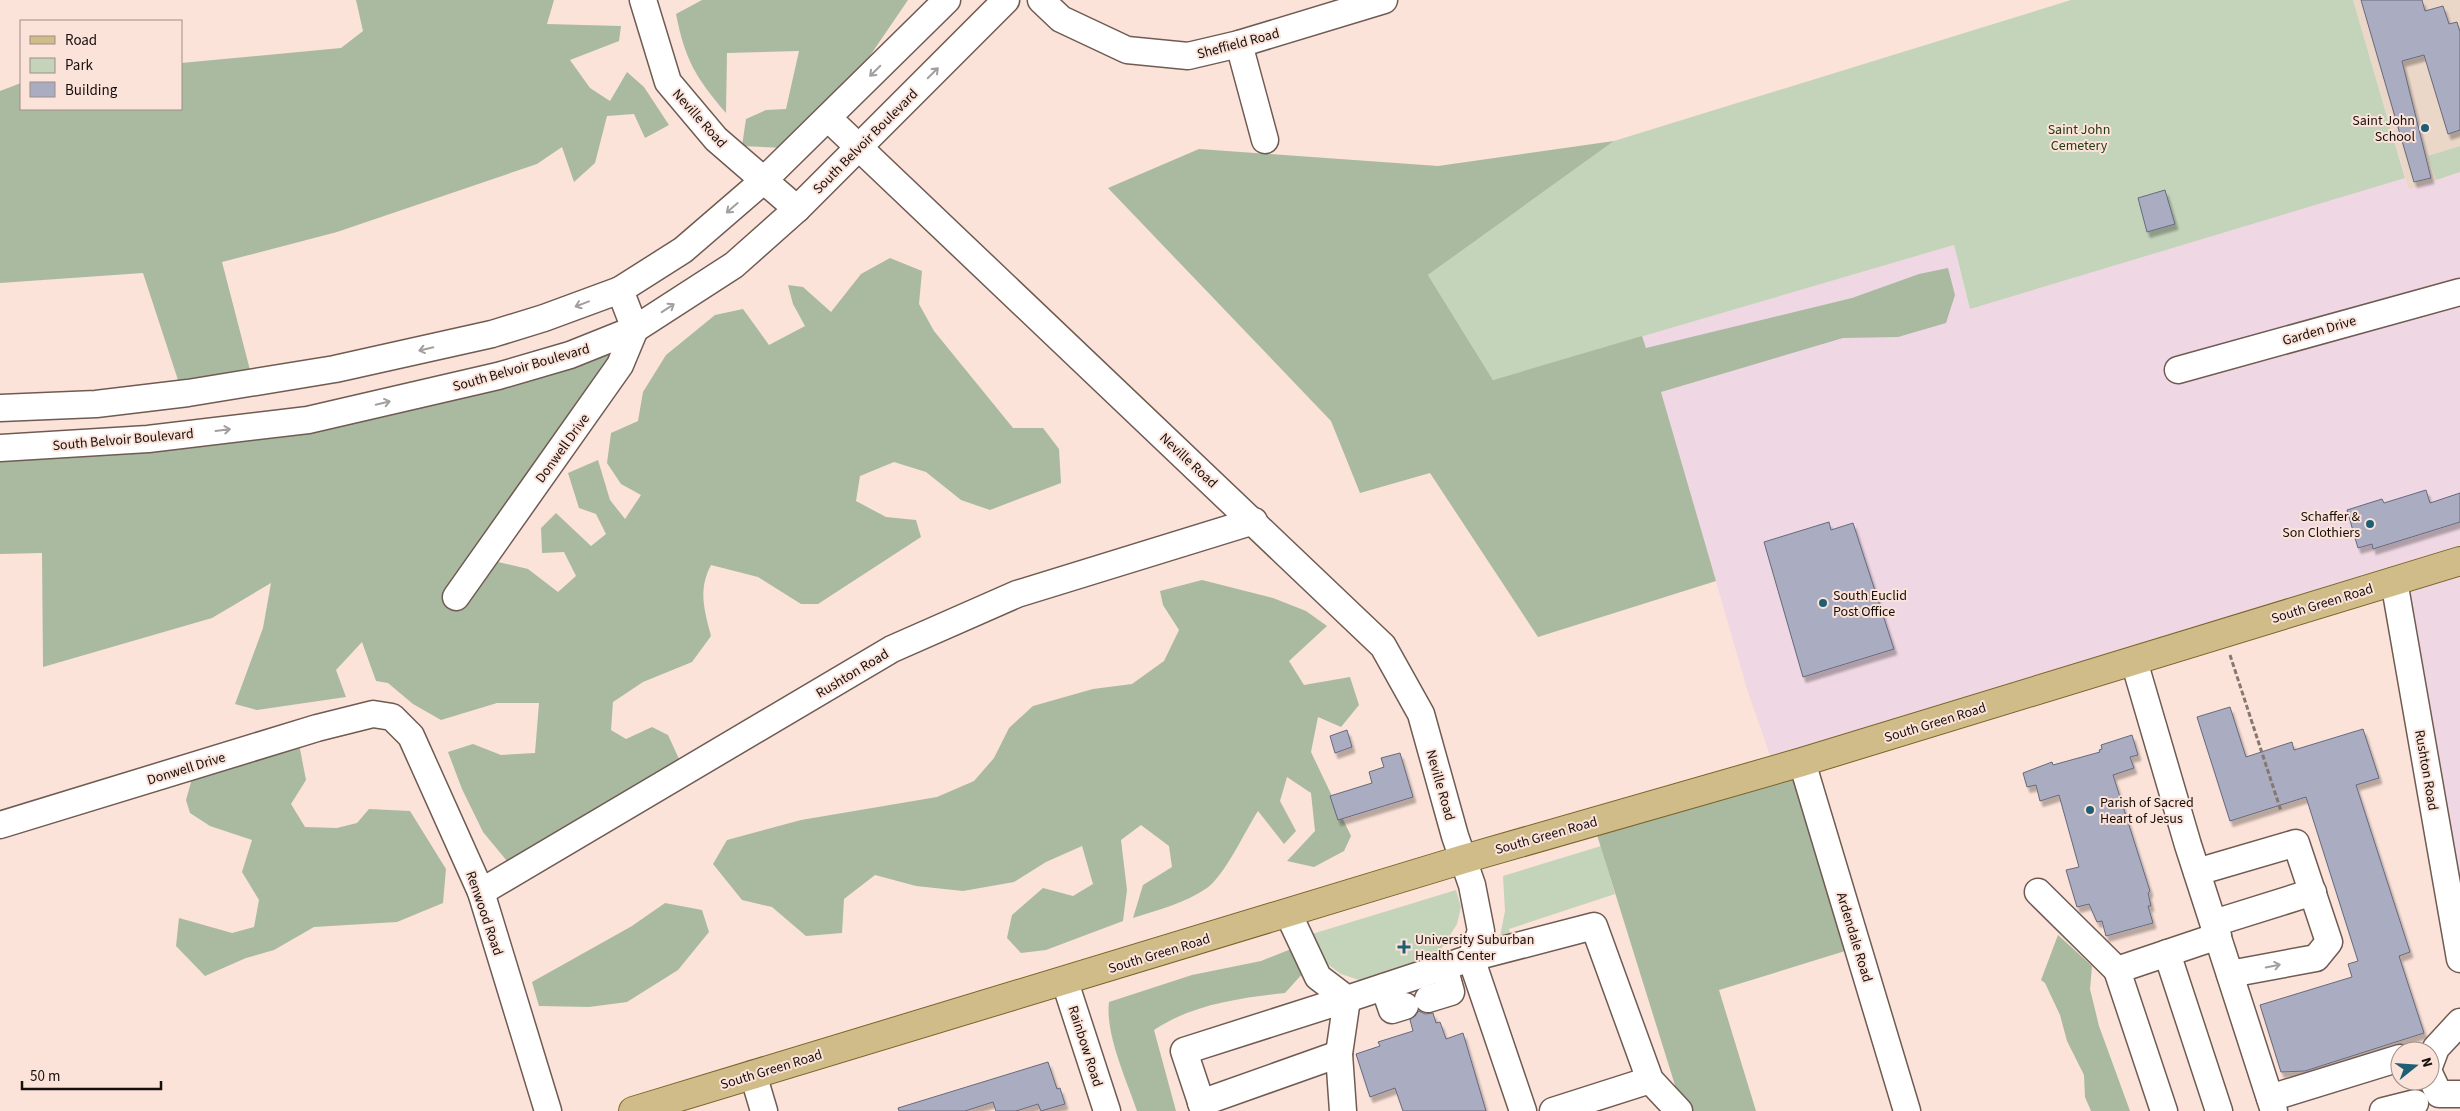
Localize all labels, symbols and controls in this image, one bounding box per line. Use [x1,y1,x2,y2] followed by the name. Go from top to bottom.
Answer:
[20,20,182,110] legend
[1195,23,1282,65] street label: Sheffield Road
[65,30,97,51] text: Road
[65,55,94,76] text: Park
[869,65,881,78] one-way arrow
[926,67,939,79] one-way arrow
[65,80,118,101] text: Building
[667,85,731,152] street label: Neville Road
[809,85,923,199] street label: South Belvoir Boulevard
[2352,111,2415,147] place label: Saint John School
[2048,120,2110,156] park label: Saint John Cemetery
[2419,122,2431,134] marker: Saint John School
[726,202,739,213] one-way arrow
[575,300,590,309] one-way arrow
[661,303,675,313] one-way arrow
[2280,311,2359,351] street label: Garden Drive
[450,339,592,397] street label: South Belvoir Boulevard
[418,345,434,354] one-way arrow
[374,398,390,407] one-way arrow
[531,410,595,487] street label: Donwell Drive
[52,424,194,456] street label: South Belvoir Boulevard
[215,425,231,435] one-way arrow
[1155,429,1222,493] street label: Neville Road
[2282,507,2360,543] place label: Schaffer & Son Clothiers
[2364,518,2376,530] marker: Schaffer & Son Clothiers
[2269,579,2376,629] street label: South Green Road
[1833,586,1907,622] place label: South Euclid Post Office
[1817,597,1829,609] marker: South Euclid Post Office
[812,644,893,703] street label: Rushton Road
[1882,698,1989,748] street label: South Green Road
[2409,728,2443,812] street label: Rushton Road
[1420,747,1460,823] street label: Neville Road
[145,748,228,790] street label: Donwell Drive
[2100,793,2194,829] place label: Parish of Sacred Heart of Jesus
[2084,804,2096,816] marker: Parish of Sacred Heart of Jesus
[1493,812,1600,860] street label: South Green Road
[460,868,508,958] street label: Renwood Road
[1831,890,1877,985] street label: Ardendale Road
[1106,929,1213,979] street label: South Green Road
[1415,930,1534,966] place label: University Suburban Health Center
[1397,940,1411,954] marker: University Suburban Health Center
[2265,961,2281,970] one-way arrow
[1063,1003,1108,1089] street label: Rainbow Road
[2390,1041,2440,1091] north arrow
[718,1045,825,1095] street label: South Green Road
[2416,1055,2437,1070] text: N
[22,1058,161,1090] scale bar
[30,1066,60,1087] text: 50 m

